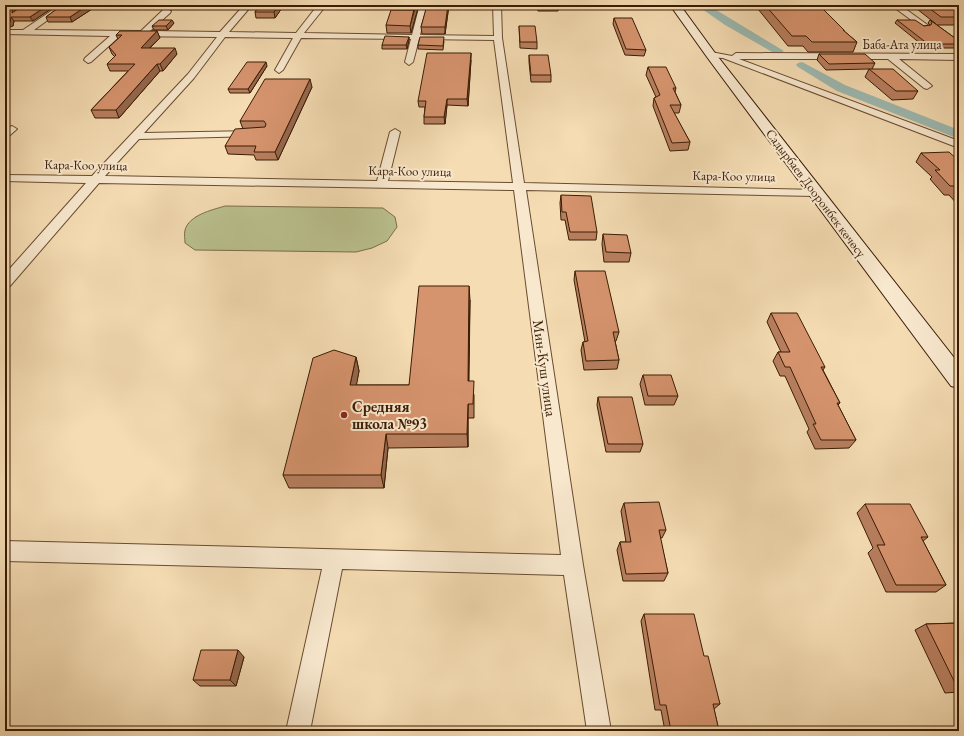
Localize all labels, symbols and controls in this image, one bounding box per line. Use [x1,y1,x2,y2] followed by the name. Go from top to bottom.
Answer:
[862,36,942,53] street label: Баба-Ата улица
[762,125,870,261] street label: Садырбаев Дооронбек көчөсү
[44,156,129,174] street label: Кара-Коо улица
[368,162,453,180] street label: Кара-Коо улица
[692,167,777,185] street label: Кара-Коо улица
[529,318,561,418] street label: Мин-Куш улица
[352,397,427,433] place label: Средняя школа №93
[339,410,349,420] marker: Средняя школа №93

